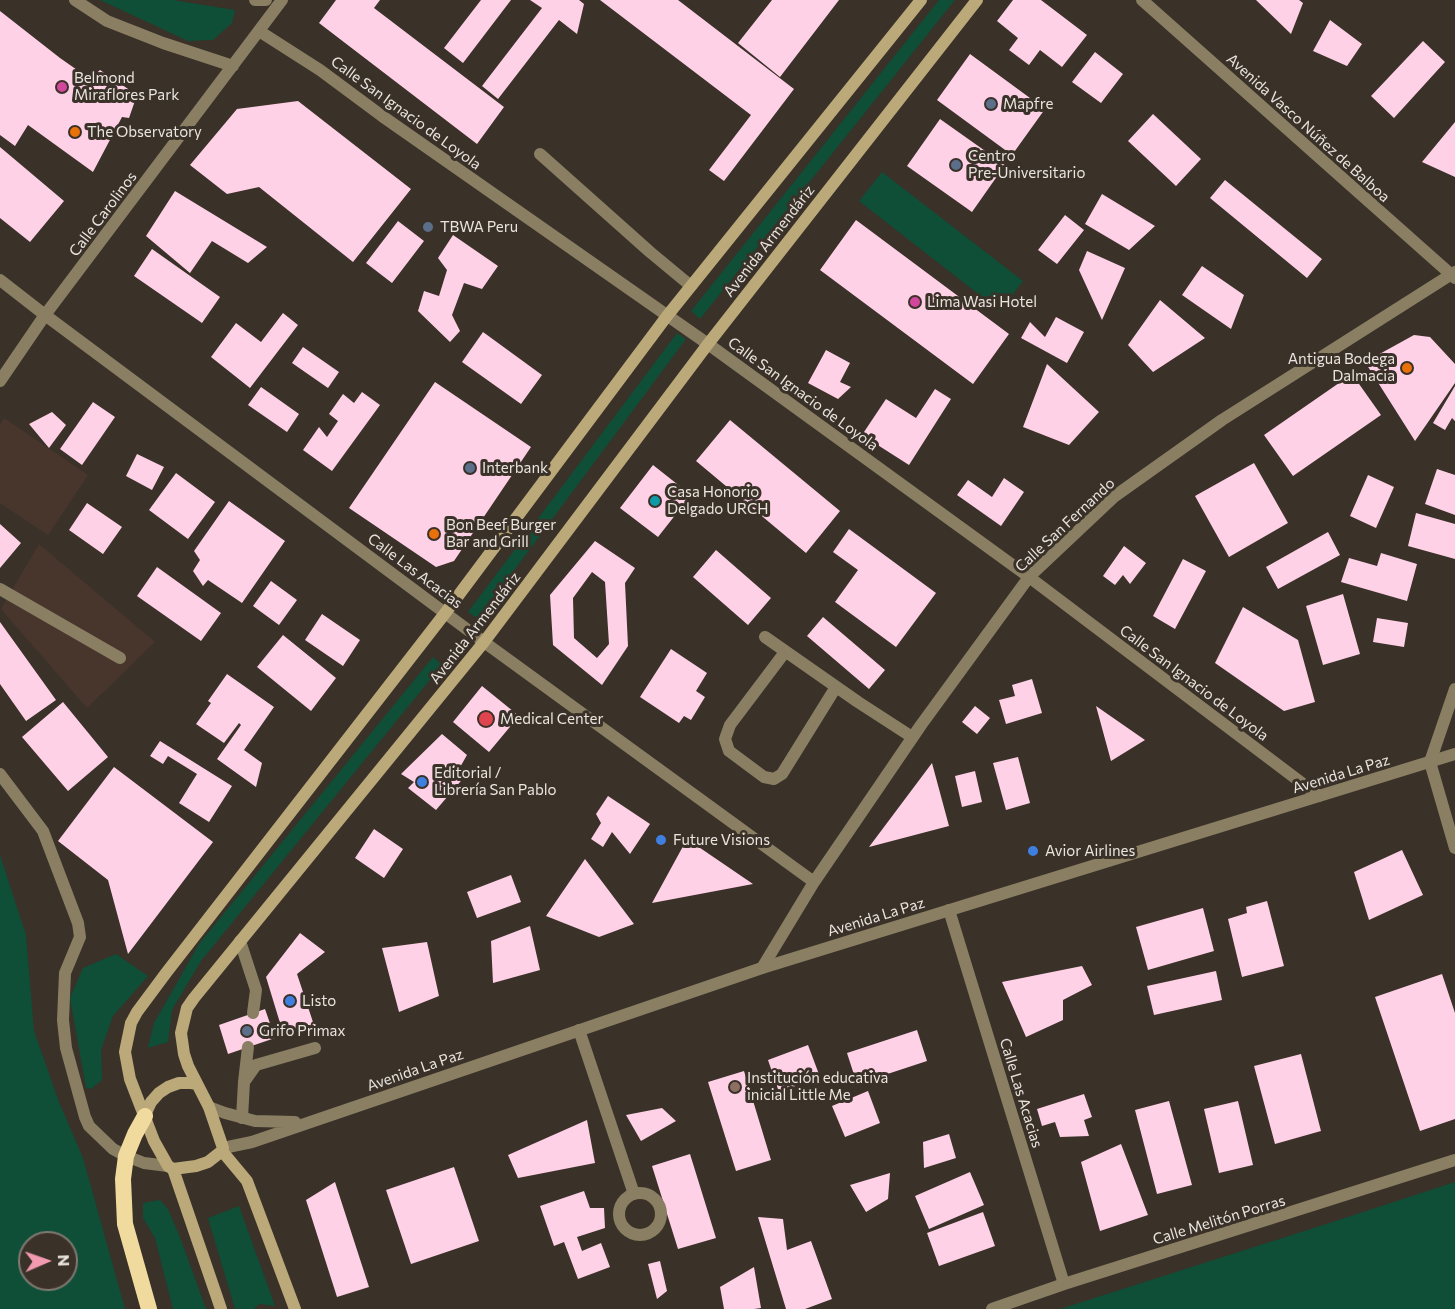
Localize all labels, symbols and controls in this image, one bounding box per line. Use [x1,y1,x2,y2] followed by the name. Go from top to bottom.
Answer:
[1223,50,1393,206] street label: Avenida Vasco Núñez de Balboa
[327,52,485,174] street label: Calle San Ignacio de Loyola
[74,69,179,104] place label: Belmond Miraflores Park
[55,80,69,94] marker: Belmond Miraflores Park
[1003,95,1053,113] place label: Mapfre
[984,97,998,111] marker: Mapfre
[87,123,202,141] place label: The Observatory
[68,125,82,139] marker: The Observatory
[968,147,1085,182] place label: Centro Pre-Universitario
[949,158,963,172] marker: Centro Pre-Universitario
[65,168,141,260] street label: Calle Carolinos
[720,182,818,300] street label: Avenida Armendáriz
[440,218,518,236] place label: TBWA Peru
[421,220,435,234] marker: TBWA Peru
[927,293,1037,311] place label: Lima Wasi Hotel
[908,295,922,309] marker: Lima Wasi Hotel
[724,333,882,455] street label: Calle San Ignacio de Loyola
[1288,350,1395,385] place label: Antigua Bodega Dalmacia
[1400,361,1414,375] marker: Antigua Bodega Dalmacia
[482,459,548,477] place label: Interbank
[463,461,477,475] marker: Interbank
[1012,474,1118,576] street label: Calle San Fernando
[667,483,768,518] place label: Casa Honorio Delgado URCH
[648,494,662,508] marker: Casa Honorio Delgado URCH
[446,516,556,551] place label: Bon Beef Burger Bar and Grill
[427,527,441,541] marker: Bon Beef Burger Bar and Grill
[364,530,466,612] street label: Calle Las Acacias
[426,569,524,687] street label: Avenida Armendáriz
[1116,621,1272,745] street label: Calle San Ignacio de Loyola
[477,710,495,728] marker: Medical Center
[500,710,603,728] place label: Medical Center
[1290,751,1392,797] street label: Avenida La Paz
[434,764,557,799] place label: Editorial / Librería San Pablo
[415,775,429,789] marker: Editorial / Librería San Pablo
[673,831,770,849] place label: Future Visions
[654,833,668,847] marker: Future Visions
[1045,842,1135,860] place label: Avior Airlines
[1026,844,1040,858] marker: Avior Airlines
[825,894,927,940] street label: Avenida La Paz
[302,992,336,1010] place label: Listo
[283,994,297,1008] marker: Listo
[259,1022,345,1040] place label: Grifo Primax
[240,1024,254,1038] marker: Grifo Primax
[996,1036,1046,1150] street label: Calle Las Acacias
[364,1045,466,1095] street label: Avenida La Paz
[747,1069,888,1104] place label: Institución educativa inicial Little Me
[728,1080,742,1094] marker: Institución educativa inicial Little Me
[1151,1191,1287,1249] street label: Calle Melitón Porras
[18,1231,78,1291] north arrow
[55,1254,74,1267] text: N

